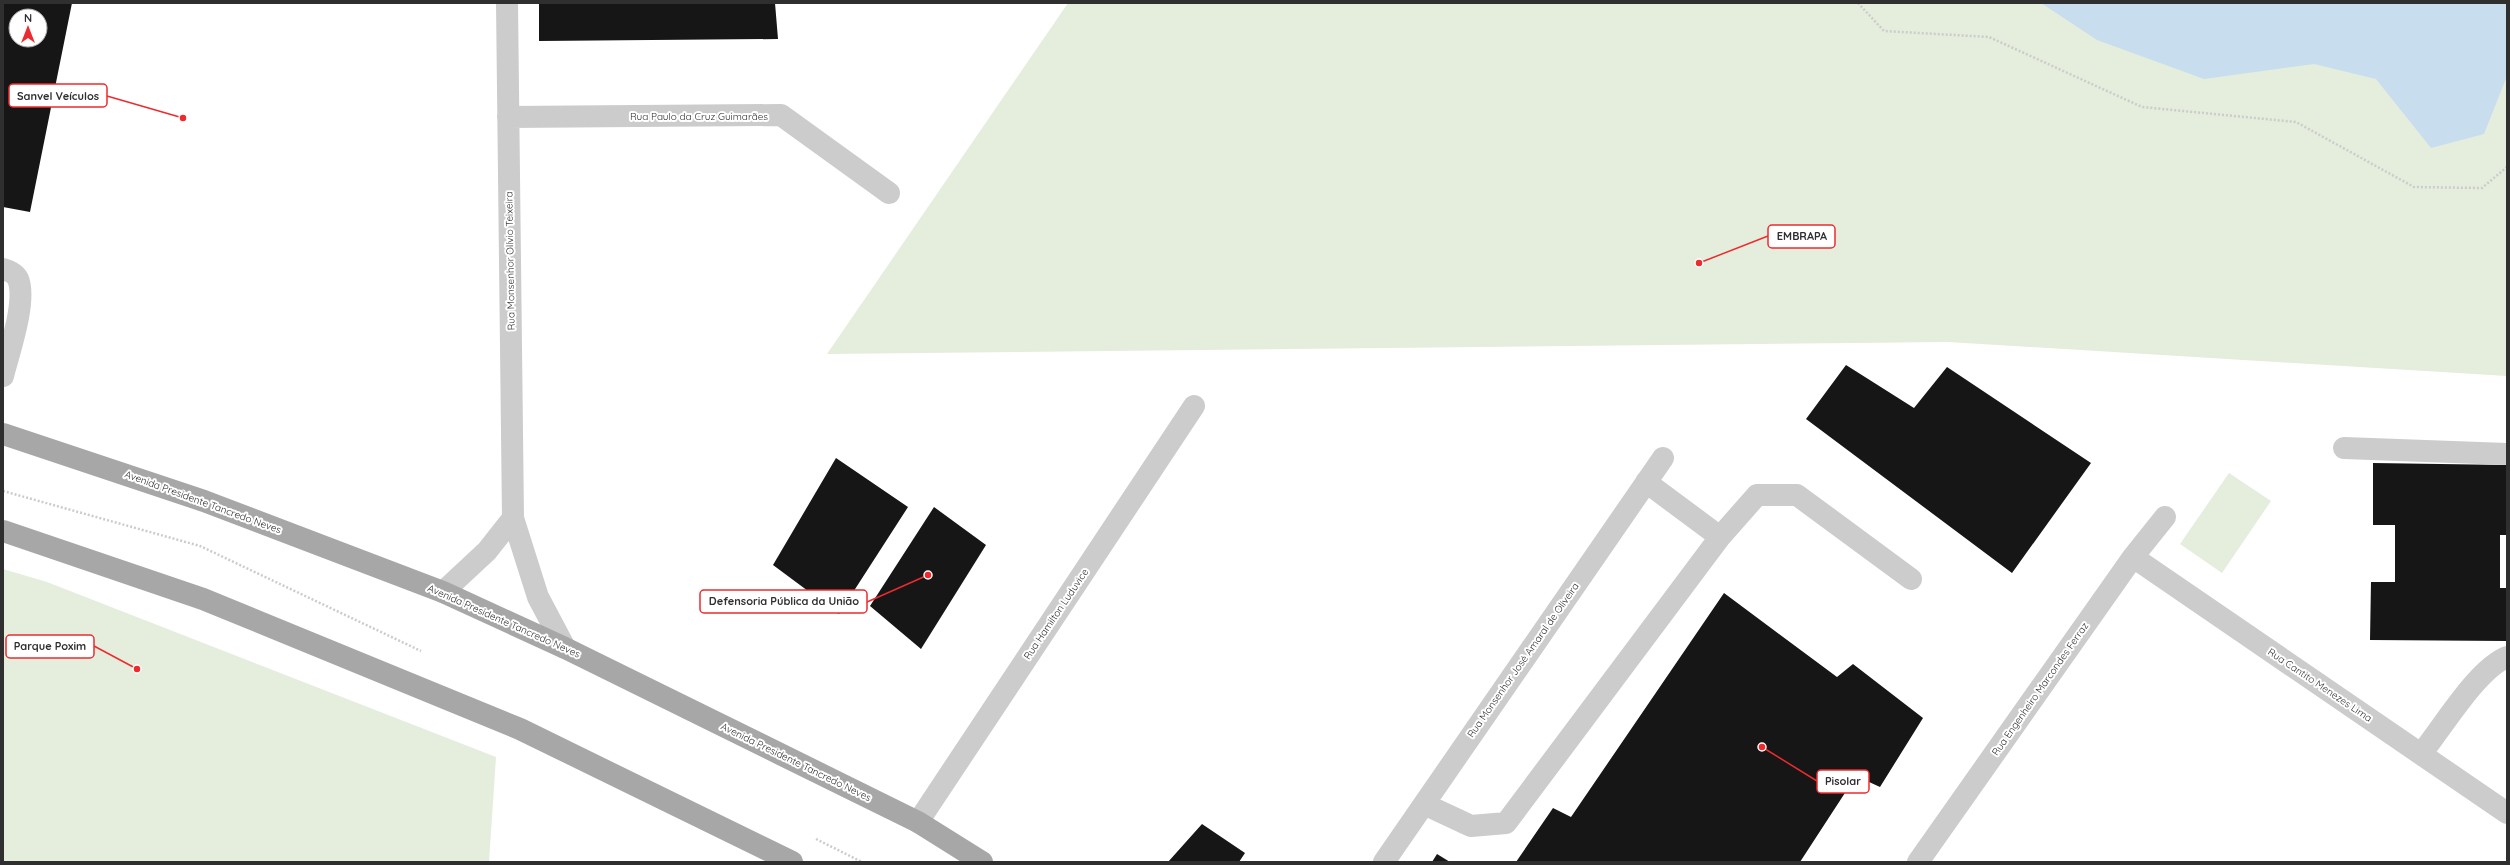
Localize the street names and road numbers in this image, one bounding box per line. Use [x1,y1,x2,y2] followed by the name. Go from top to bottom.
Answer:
[630,110,768,123] street label: Rua Paulo da Cruz Guimarães
[502,191,518,331] street label: Rua Monsenhor Olívio Teixeira
[123,468,283,537] street label: Avenida Presidente Tancredo Neves
[1021,566,1091,662] street label: Rua Hamilton Luduvice
[1464,580,1582,740] street label: Rua Monsenhor José Amaral de Oliveira
[426,581,583,661] street label: Avenida Presidente Tancredo Neves
[1989,620,2091,758] street label: Rua Engenheiro Marcondes Ferraz
[2265,645,2375,725] street label: Rua Cantito Menezes Lima
[719,720,874,804] street label: Avenida Presidente Tancredo Neves

